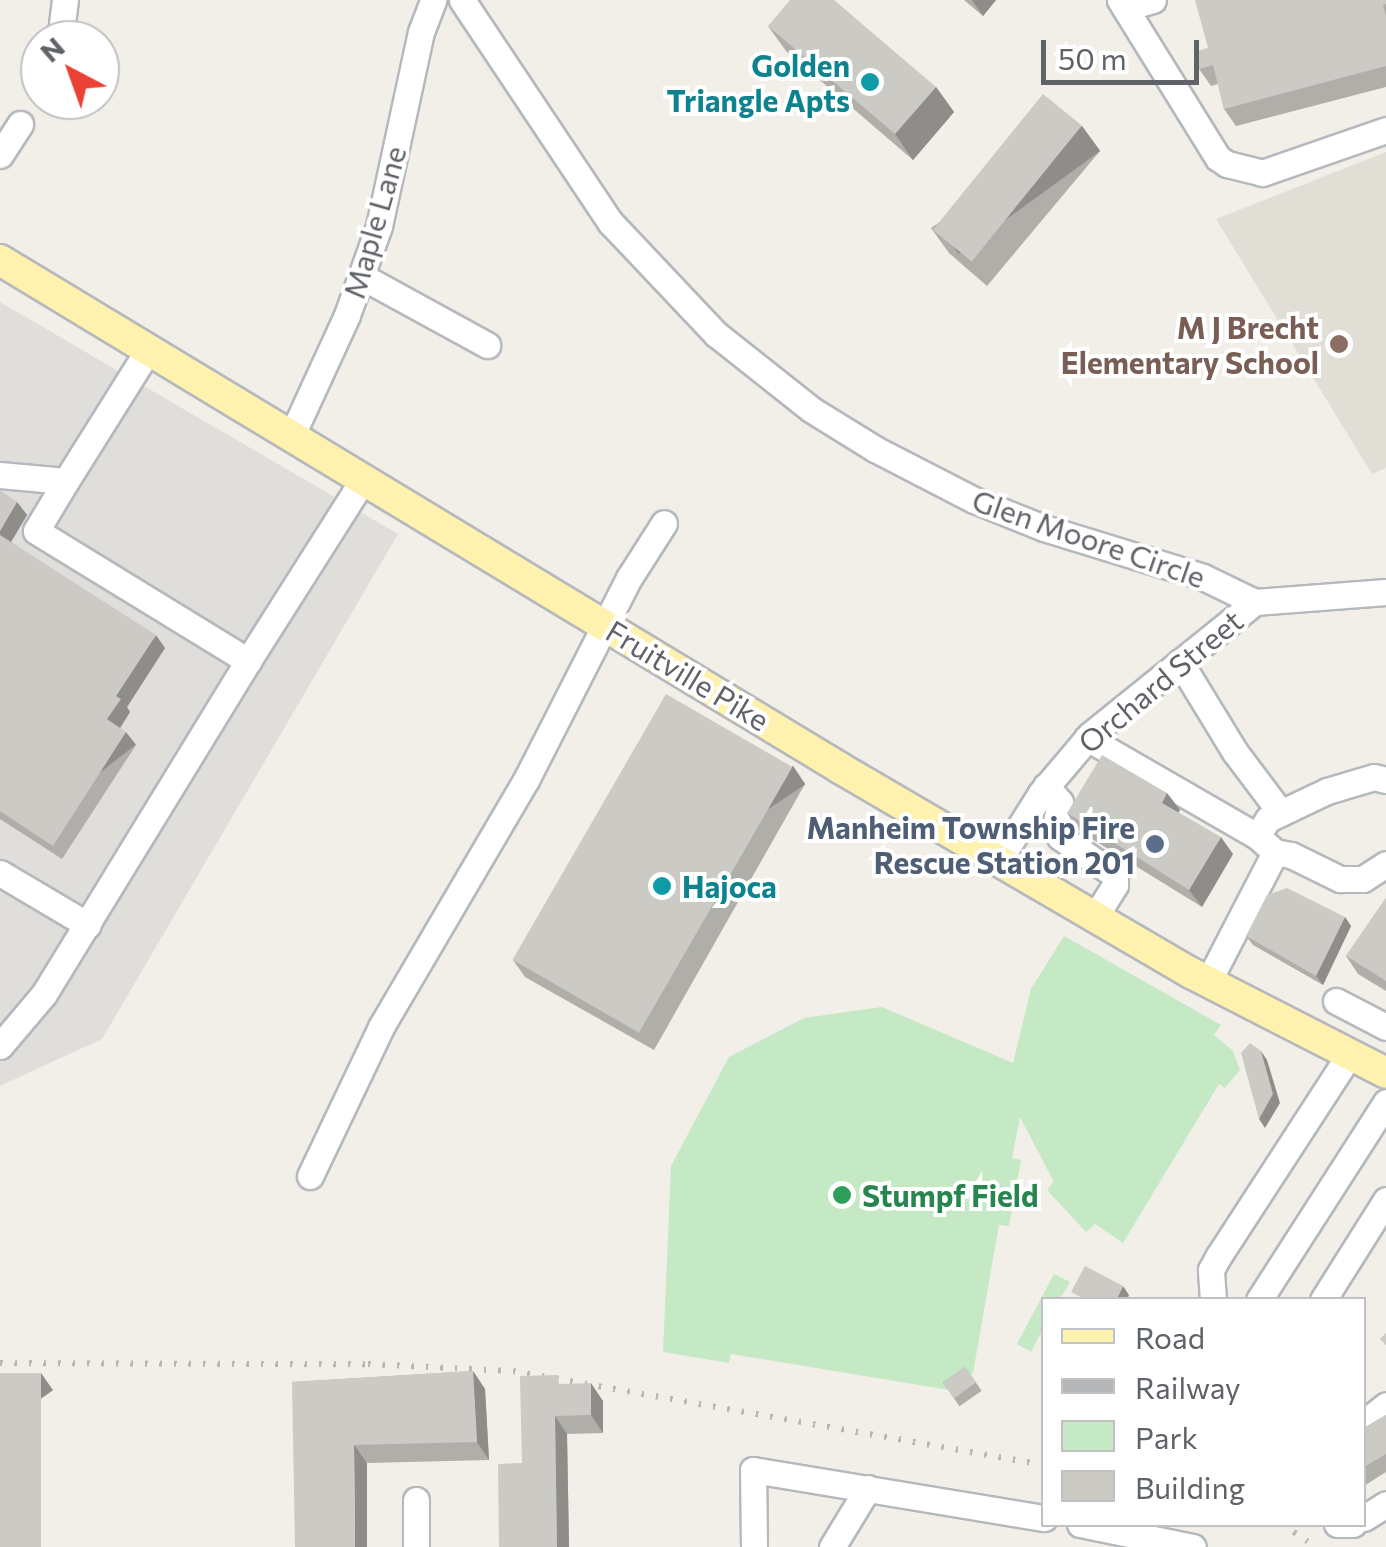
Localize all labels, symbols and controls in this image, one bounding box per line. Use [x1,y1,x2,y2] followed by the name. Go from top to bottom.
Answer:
[20,20,120,120] north arrow
[1046,20,1204,82] scale bar
[33,29,71,69] text: N
[1058,39,1127,76] text: 50 m
[667,47,850,118] place label: Golden Triangle Apts
[859,71,881,93] marker: Golden Triangle Apts
[335,142,413,302] street label: Maple Lane
[1061,309,1319,380] place label: M J Brecht Elementary School
[1328,333,1350,355] marker: M J Brecht Elementary School
[968,481,1210,595] street label: Glen Moore Circle
[1071,602,1249,760] street label: Orchard Street
[600,612,776,738] street label: Fruitville Pike
[807,809,1135,880] place label: Manheim Township Fire Rescue Station 201
[1144,833,1166,855] marker: Manheim Township Fire Rescue Station 201
[682,868,777,904] place label: Hajoca
[651,875,673,897] marker: Hajoca
[862,1177,1039,1213] place label: Stumpf Field
[831,1184,853,1206] marker: Stumpf Field
[1041,1297,1366,1527] legend
[1135,1318,1205,1355] text: Road
[1135,1368,1241,1405] text: Railway
[1135,1418,1198,1455] text: Park
[1135,1468,1245,1505] text: Building

